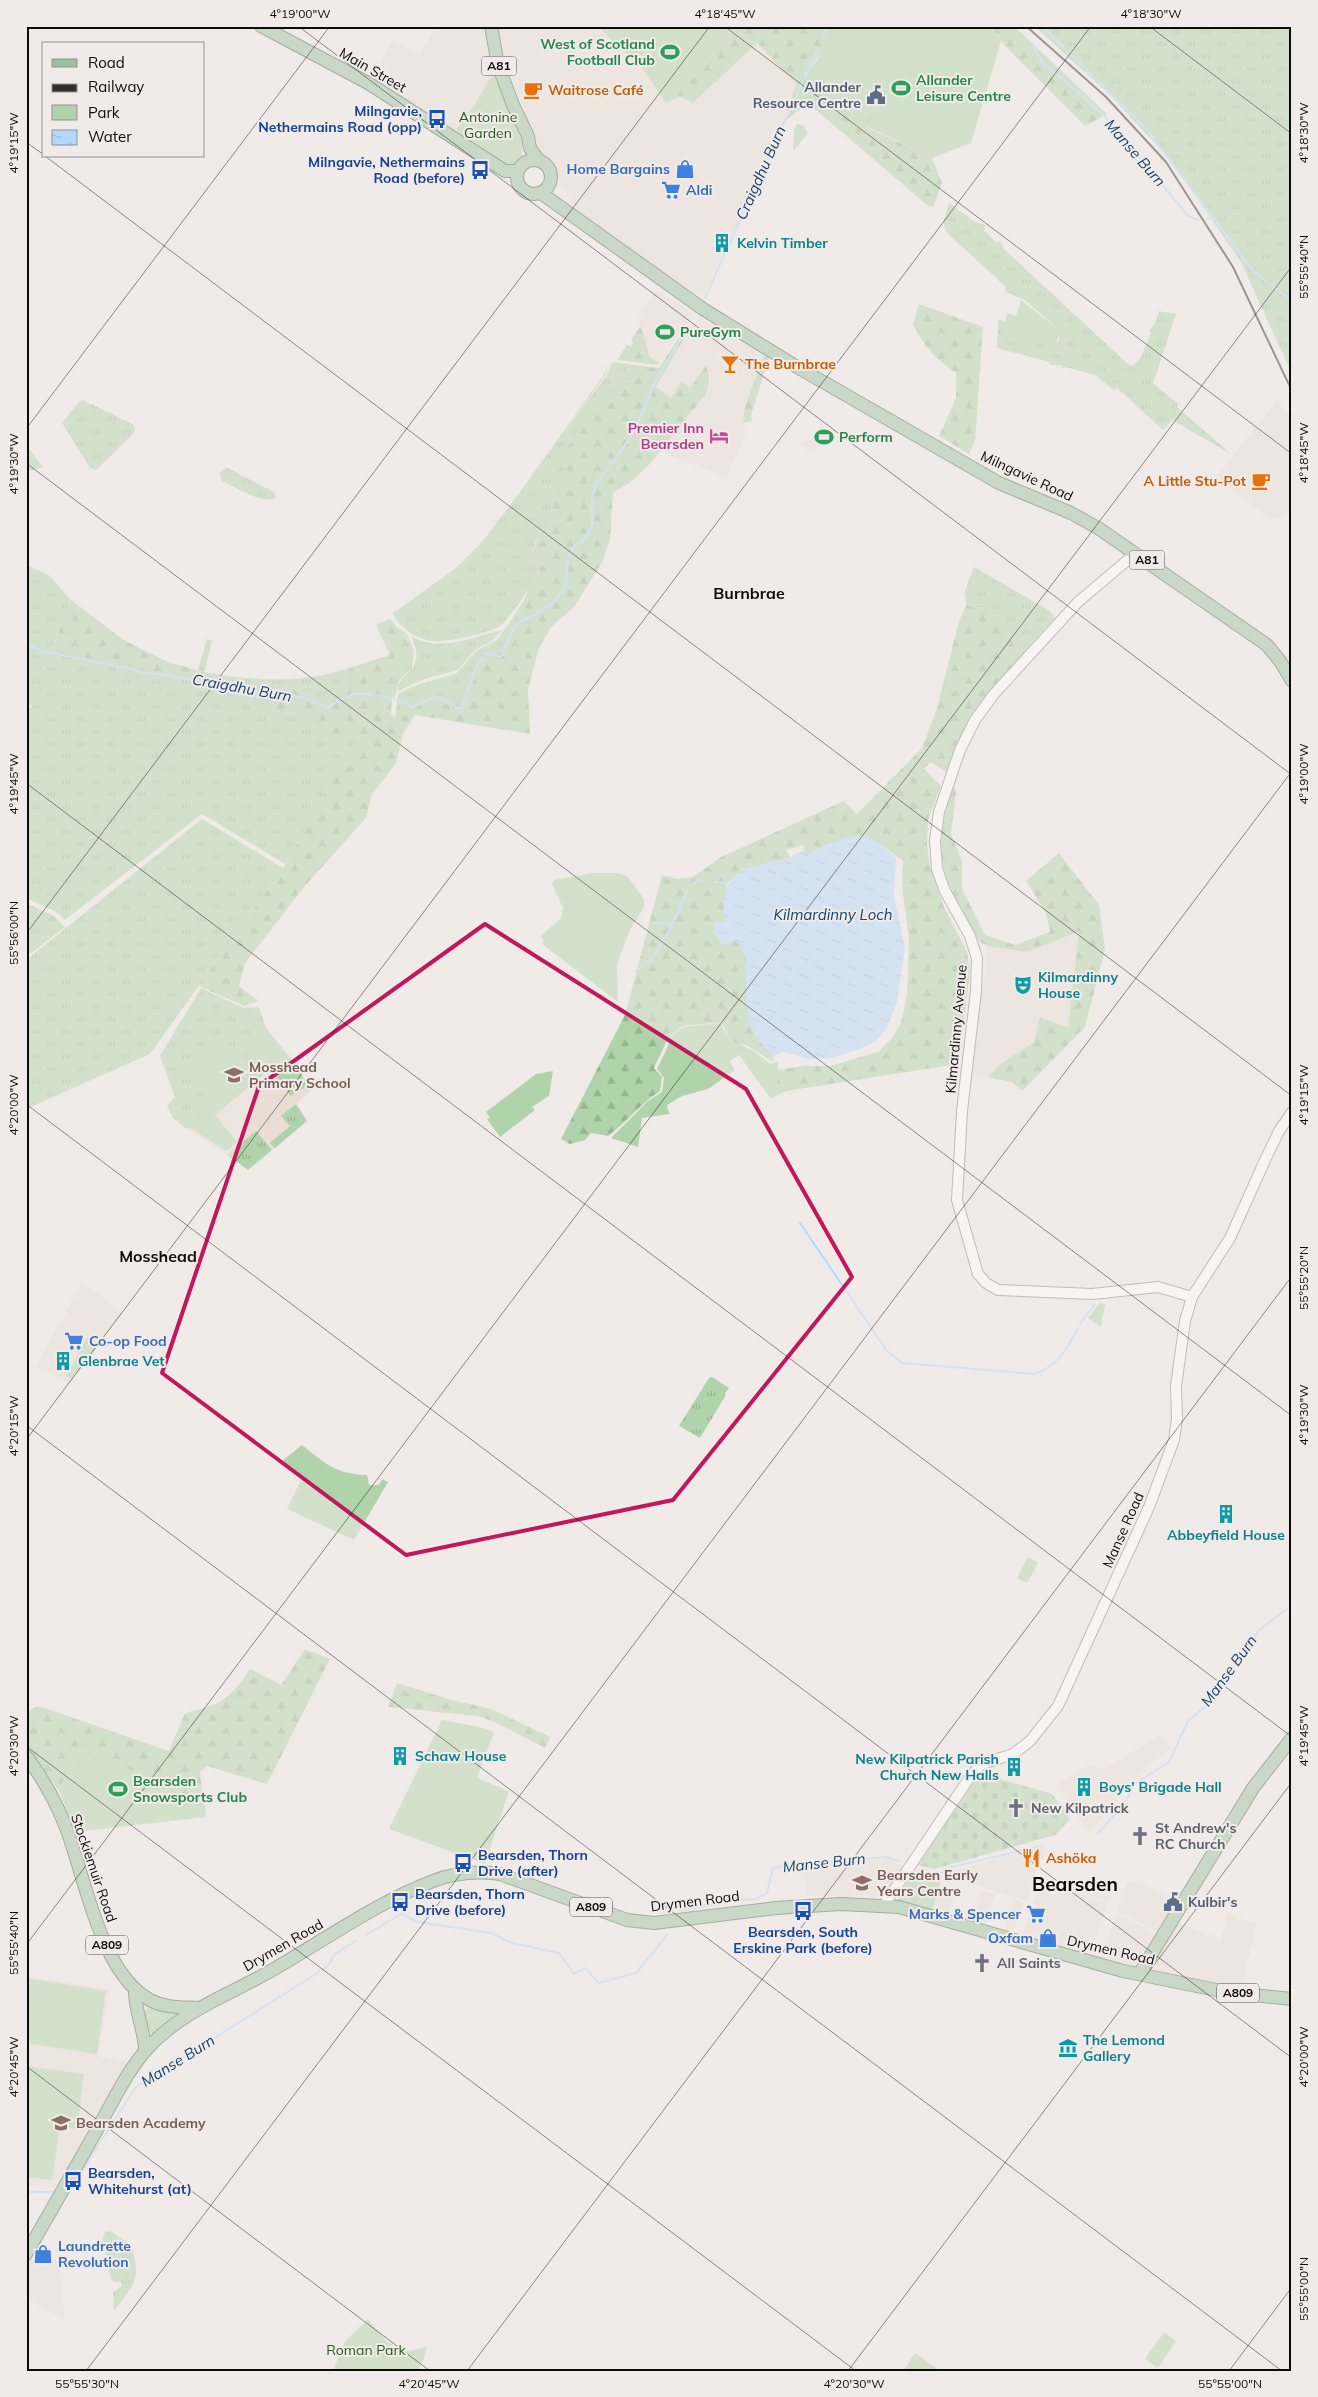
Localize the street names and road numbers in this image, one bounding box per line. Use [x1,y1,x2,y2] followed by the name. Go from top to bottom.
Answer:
[336,44,410,96] street label: Main Street
[482,56,516,76] road number: A81
[978,447,1076,505] street label: Milngavie Road
[1130,550,1164,570] road number: A81
[941,964,971,1094] street label: Kilmardinny Avenue
[1098,1489,1148,1571] street label: Manse Road
[67,1811,121,1925] street label: Stockiemuir Road
[649,1887,741,1915] street label: Drymen Road
[570,1898,612,1916] road number: A809
[240,1915,326,1975] street label: Drymen Road
[1065,1931,1157,1969] street label: Drymen Road
[86,1936,128,1954] road number: A809
[1217,1984,1259,2002] road number: A809

